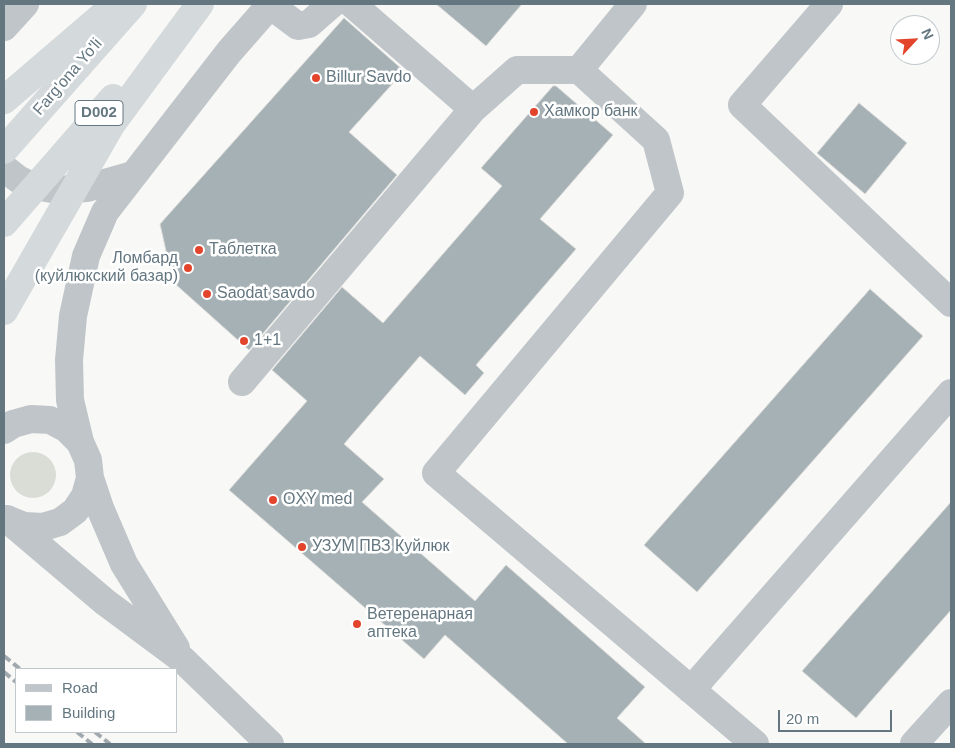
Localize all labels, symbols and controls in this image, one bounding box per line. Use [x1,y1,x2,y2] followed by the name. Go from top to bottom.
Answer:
[890,15,940,65] north arrow
[918,26,937,42] text: N
[29,35,107,119] street label: Farg'ona Yo'li
[326,68,411,88] place label: Billur Savdo
[310,72,322,84] marker: Billur Savdo
[75,100,123,126] road number: D002
[544,102,638,122] place label: Хамкор банк
[528,106,540,118] marker: Хамкор банк
[209,240,277,260] place label: Таблетка
[193,244,205,256] marker: Таблетка
[35,249,178,287] place label: Ломбард (куйлюкский базар)
[182,262,194,274] marker: Ломбард (куйлюкский базар)
[217,284,315,304] place label: Saodat savdo
[201,288,213,300] marker: Saodat savdo
[254,331,281,351] place label: 1+1
[238,335,250,347] marker: 1+1
[283,490,352,510] place label: OXY med
[267,494,279,506] marker: OXY med
[312,537,450,557] place label: УЗУМ ПВЗ Куйлюк
[296,541,308,553] marker: УЗУМ ПВЗ Куйлюк
[367,605,473,643] place label: Ветеренарная аптека
[351,618,363,630] marker: Ветеренарная аптека
[15,668,178,733] legend
[62,679,98,696] text: Road
[780,700,894,732] scale bar
[62,704,115,721] text: Building
[786,710,819,727] text: 20 m

